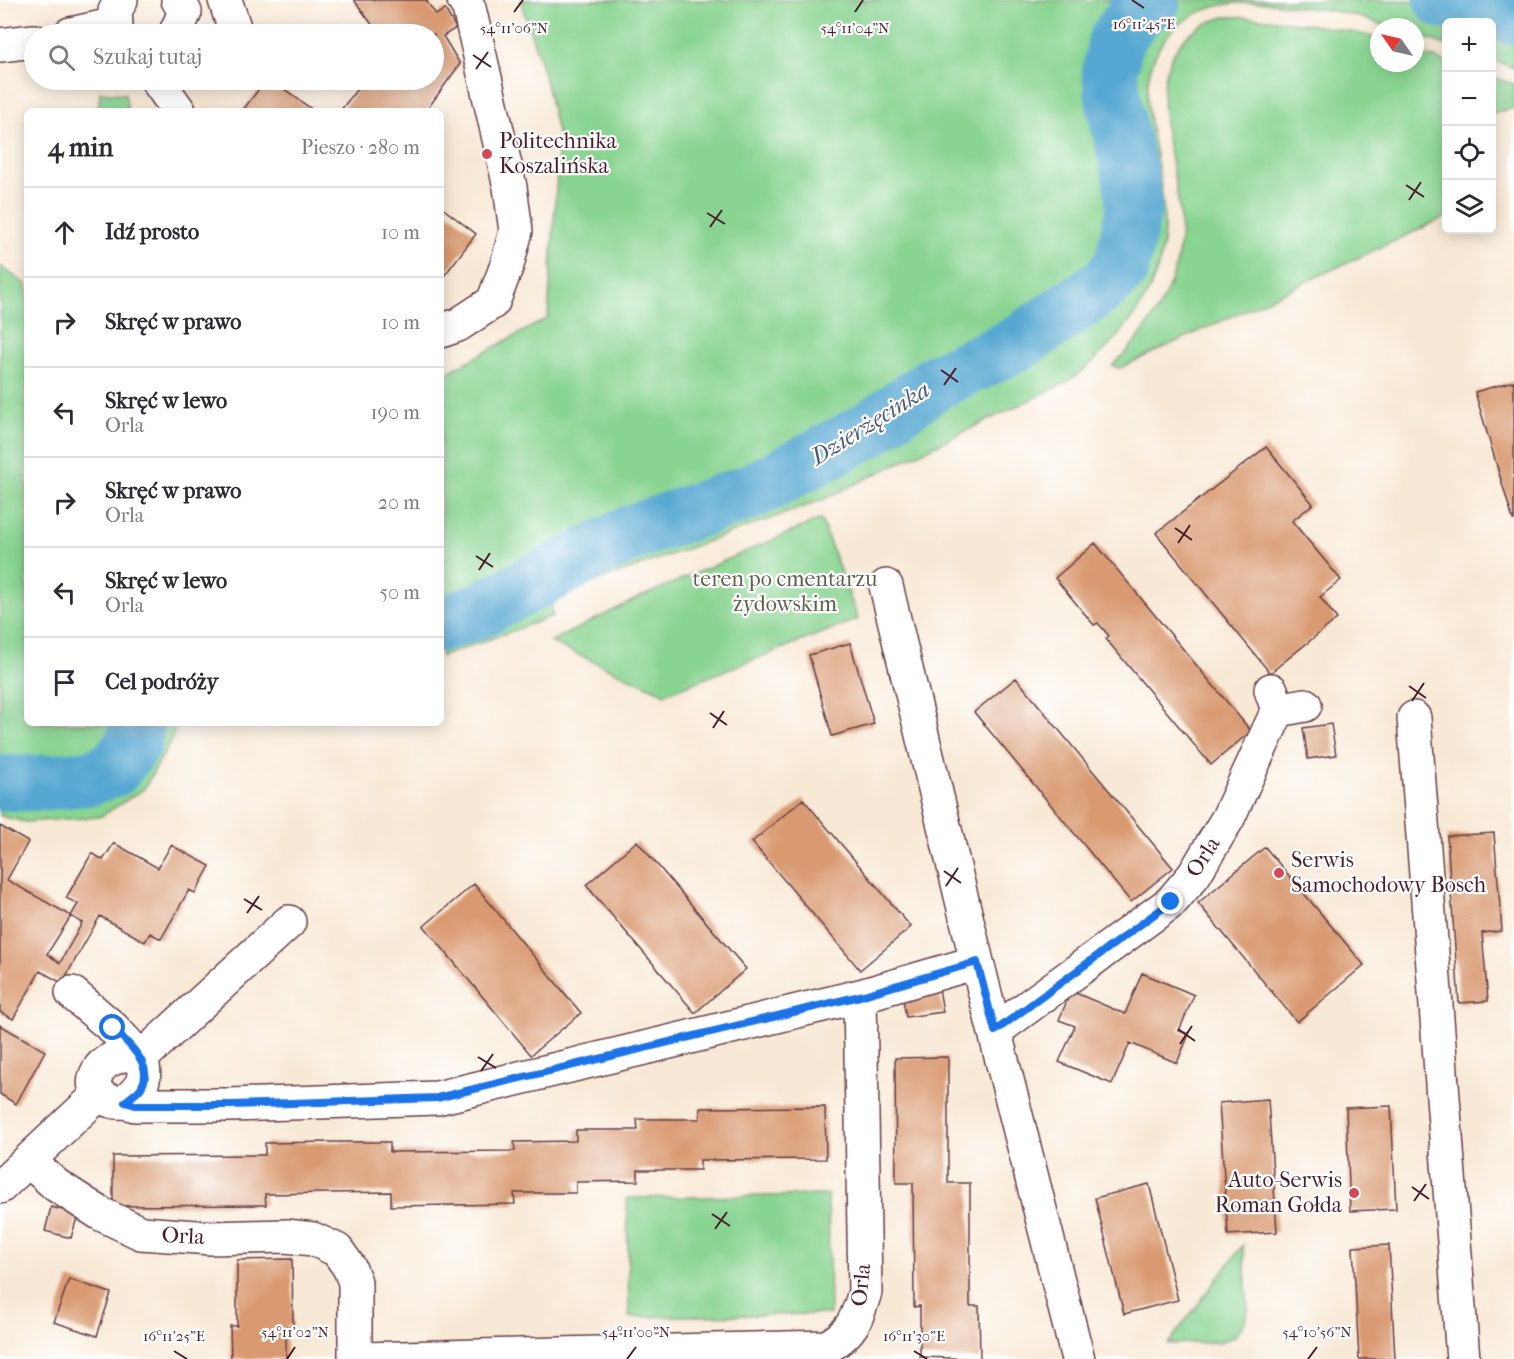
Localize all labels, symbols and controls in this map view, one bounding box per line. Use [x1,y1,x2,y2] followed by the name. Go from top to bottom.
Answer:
[1113,15,1175,33] text: 16°11'45"E
[1370,18,1424,72] north arrow
[1442,18,1496,234] map controls
[1442,18,1496,72] button: +
[480,19,549,37] text: 54°11'06"N
[821,19,890,37] text: 54°11'04"N
[24,24,444,90] search box
[45,41,78,74] icon: search
[93,44,202,70] text: Szukaj tutaj
[1442,72,1496,126] button: −
[1442,126,1496,180] button: locate
[499,128,617,179] place label: Politechnika Koszalińska
[48,132,113,163] text: 4 min
[301,136,420,159] text: Pieszo · 280 m
[480,147,494,161] marker: Politechnika Koszalińska
[1442,180,1496,234] button: layers
[48,216,81,249] icon: ahead
[105,219,199,245] text: Idź prosto
[381,221,420,244] text: 10 m
[48,306,81,339] icon: right
[105,309,241,335] text: Skręć w prawo
[381,311,420,334] text: 10 m
[804,375,935,473] water label: Dzierżęcinka
[105,388,227,414] text: Skręć w lewo
[48,396,81,429] icon: left
[370,401,420,424] text: 190 m
[105,414,144,437] text: Orla
[105,478,241,504] text: Skręć w prawo
[48,486,81,519] icon: right
[378,491,420,514] text: 20 m
[105,504,144,527] text: Orla
[692,566,878,617] park label: teren po cmentarzu żydowskim
[105,568,227,594] text: Skręć w lewo
[48,576,81,609] icon: left
[379,581,420,604] text: 50 m
[105,594,144,617] text: Orla
[48,666,81,699] icon: arrive
[105,669,218,695] text: Cel podróży
[1180,831,1226,882] street label: Orla
[1291,847,1487,898] place label: Serwis Samochodowy Bosch
[1272,866,1286,880] marker: Serwis Samochodowy Bosch
[1157,888,1183,914] route end
[99,1014,125,1040] route start
[1215,1167,1343,1218] place label: Auto-Serwis Roman Gołda
[1347,1186,1361,1200] marker: Auto-Serwis Roman Gołda
[161,1222,206,1250] street label: Orla
[846,1261,876,1308] street label: Orla
[261,1323,330,1341] text: 54°11'02"N
[602,1323,671,1341] text: 54°11'00"N
[1282,1323,1352,1341] text: 54°10'56"N
[143,1327,205,1345] text: 16°11'25"E
[883,1327,945,1345] text: 16°11'30"E

